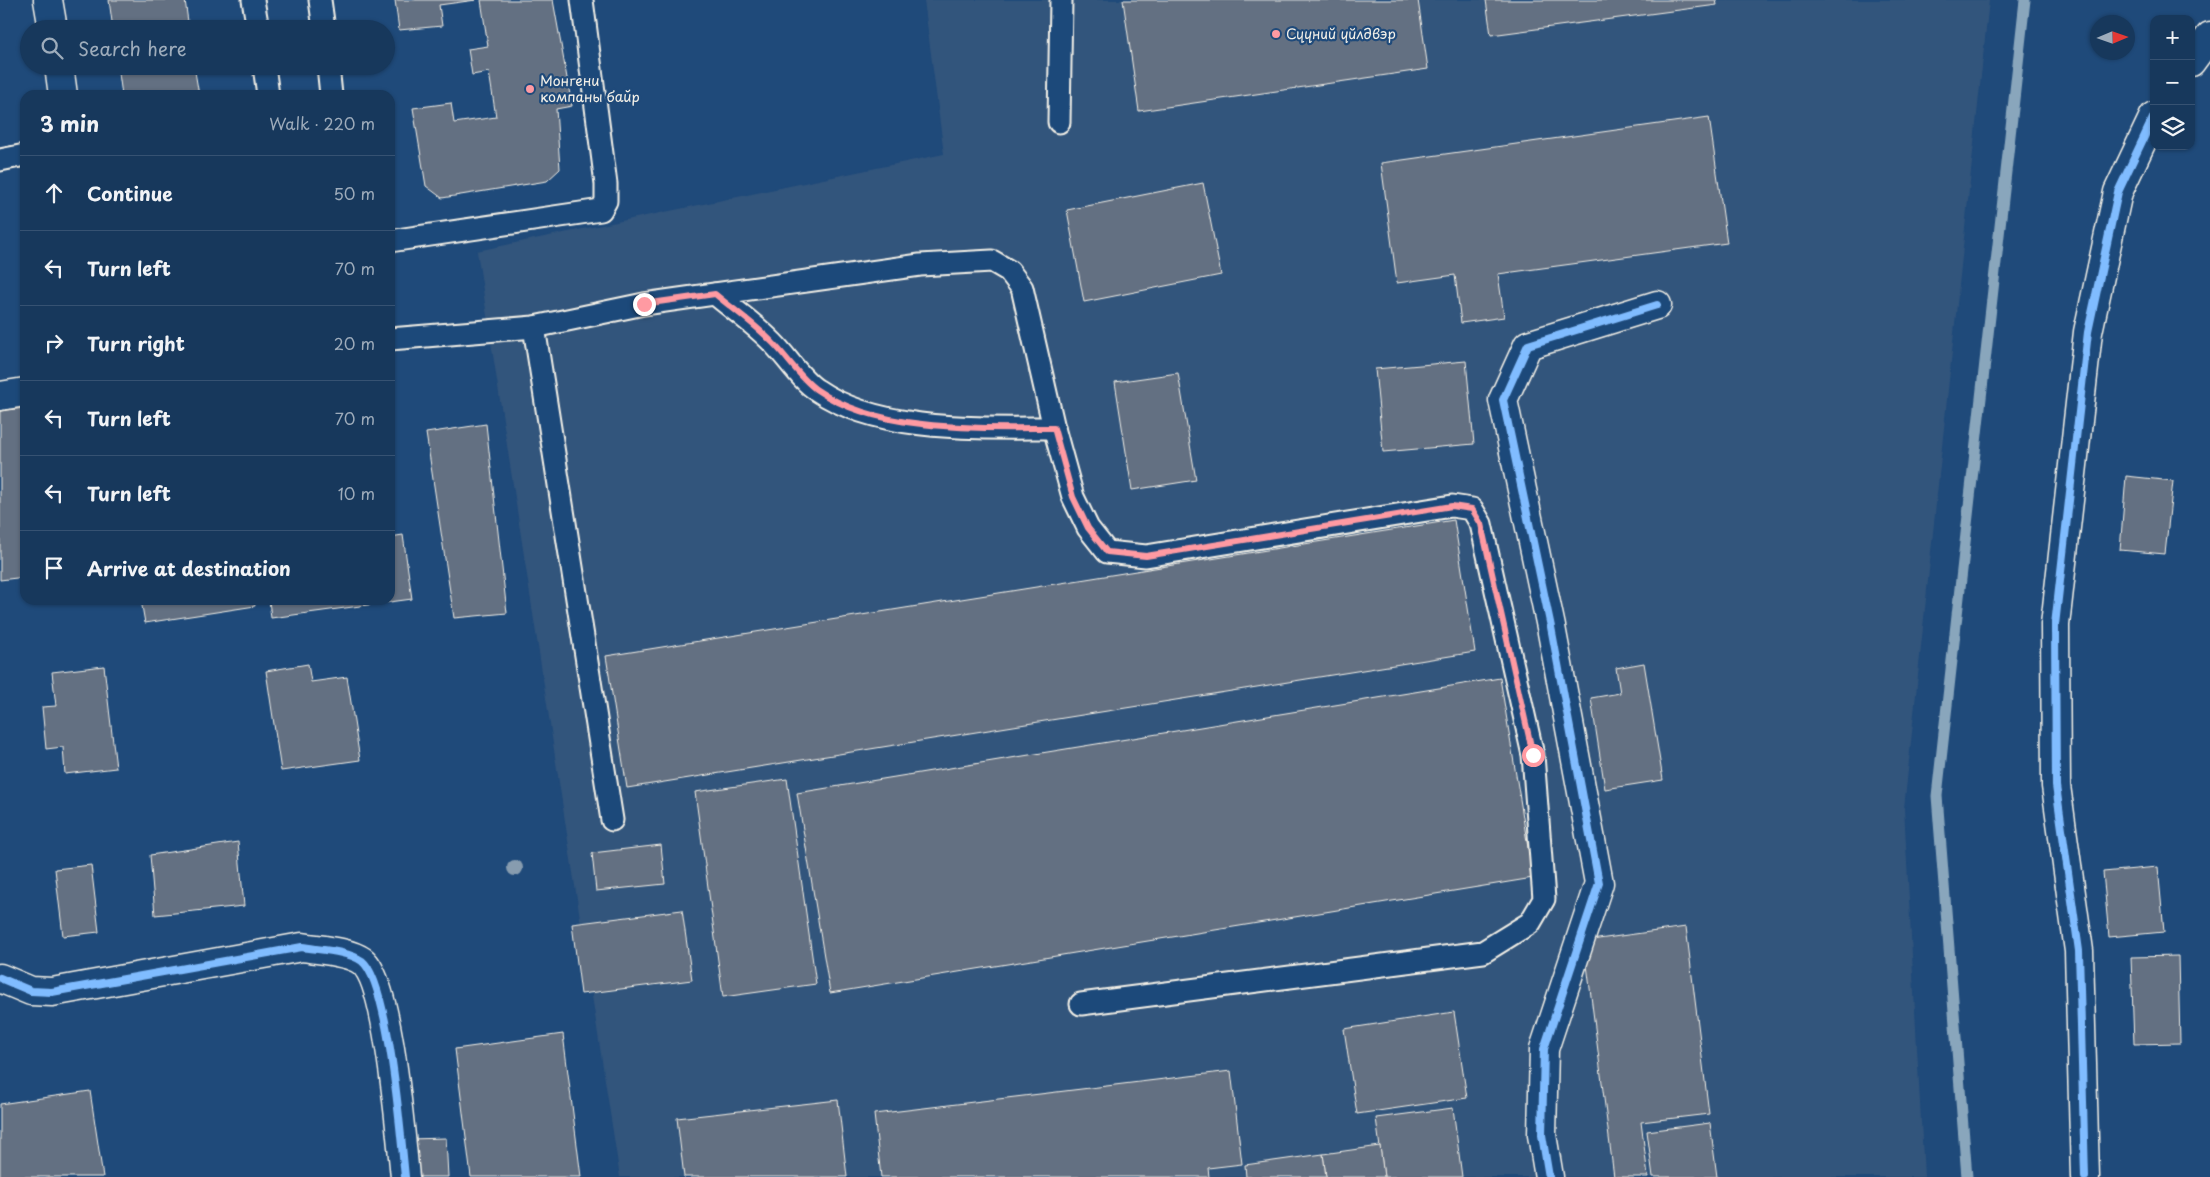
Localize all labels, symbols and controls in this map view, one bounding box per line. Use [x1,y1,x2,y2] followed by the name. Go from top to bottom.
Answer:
[2090,15,2135,60] north arrow
[2150,15,2195,150] map controls
[2150,15,2195,60] button: +
[20,20,395,75] search box
[1286,23,1396,44] place label: Сүүний үйлдвэр
[1270,28,1282,40] marker: Сүүний үйлдвэр
[38,34,66,62] icon: search
[78,34,187,62] text: Search here
[2150,60,2195,105] button: −
[540,70,640,107] place label: Монгени компаны байр
[524,83,536,95] marker: Монгени компаны байр
[2150,105,2195,150] button: layers
[40,107,99,139] text: 3 min
[269,111,375,135] text: Walk · 220 m
[40,179,68,207] icon: ahead
[87,179,173,207] text: Continue
[334,181,375,205] text: 50 m
[40,254,68,282] icon: left
[87,254,171,282] text: Turn left
[335,256,375,280] text: 70 m
[633,293,656,316] route end
[40,329,68,357] icon: right
[87,329,185,357] text: Turn right
[334,331,375,355] text: 20 m
[40,404,68,432] icon: left
[87,404,171,432] text: Turn left
[335,406,375,430] text: 70 m
[40,479,68,507] icon: left
[87,479,171,507] text: Turn left
[338,481,375,505] text: 10 m
[40,554,68,582] icon: arrive
[87,554,291,582] text: Arrive at destination
[1522,744,1545,767] route start

